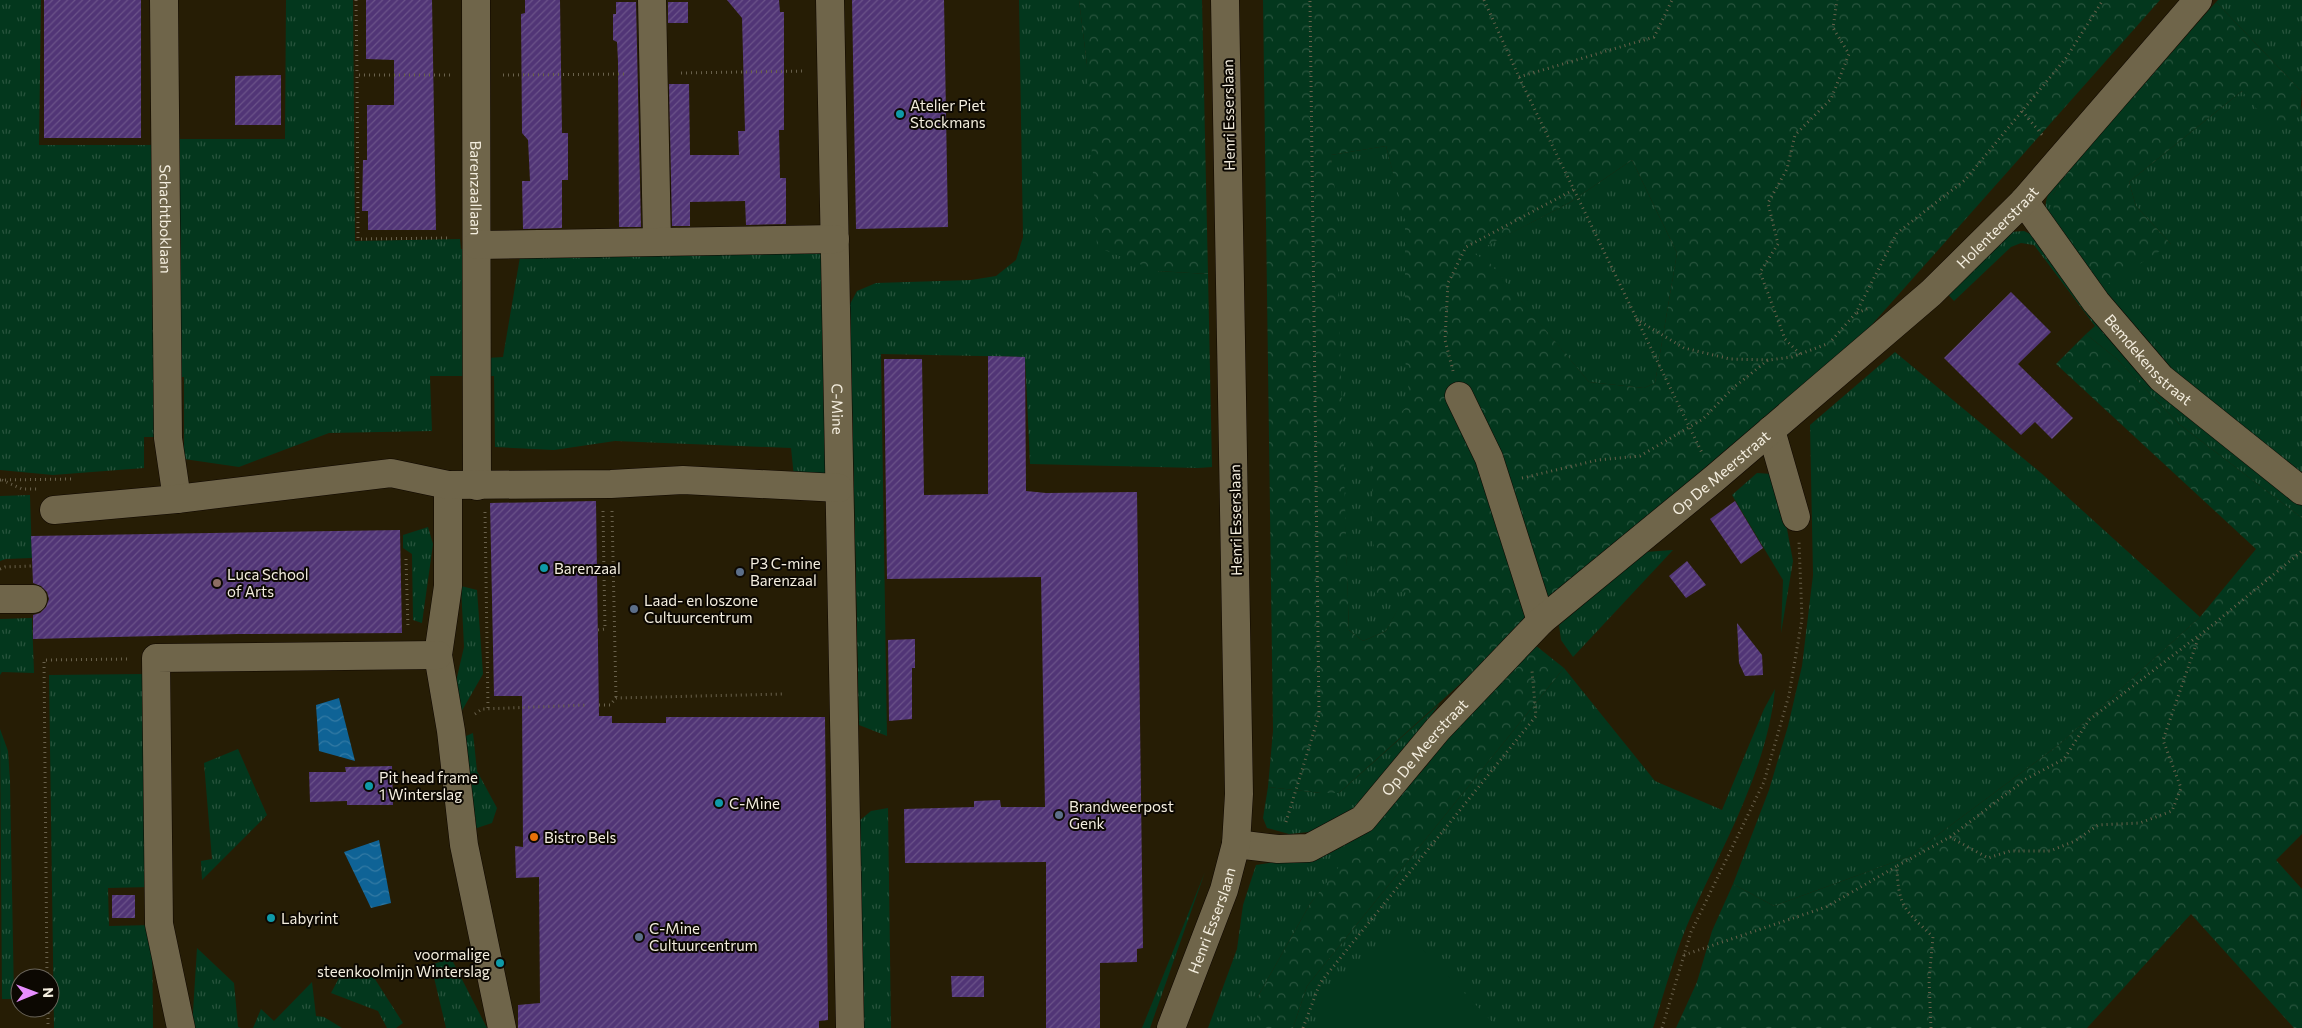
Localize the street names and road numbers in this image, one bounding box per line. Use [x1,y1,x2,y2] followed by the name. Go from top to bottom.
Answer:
[1218,59,1238,171] street label: Henri Esserslaan
[467,141,485,235] street label: Barenzaallaan
[157,164,175,274] street label: Schachtboklaan
[1952,182,2042,272] street label: Holenteerstraat
[2101,310,2196,408] street label: Bemdekensstraat
[828,383,847,435] street label: C-Mine
[1668,426,1773,519] street label: Op De Meerstraat
[1225,464,1245,576] street label: Henri Esserslaan
[1377,695,1471,799] street label: Op De Meerstraat
[1184,865,1239,976] street label: Henri Esserslaan

